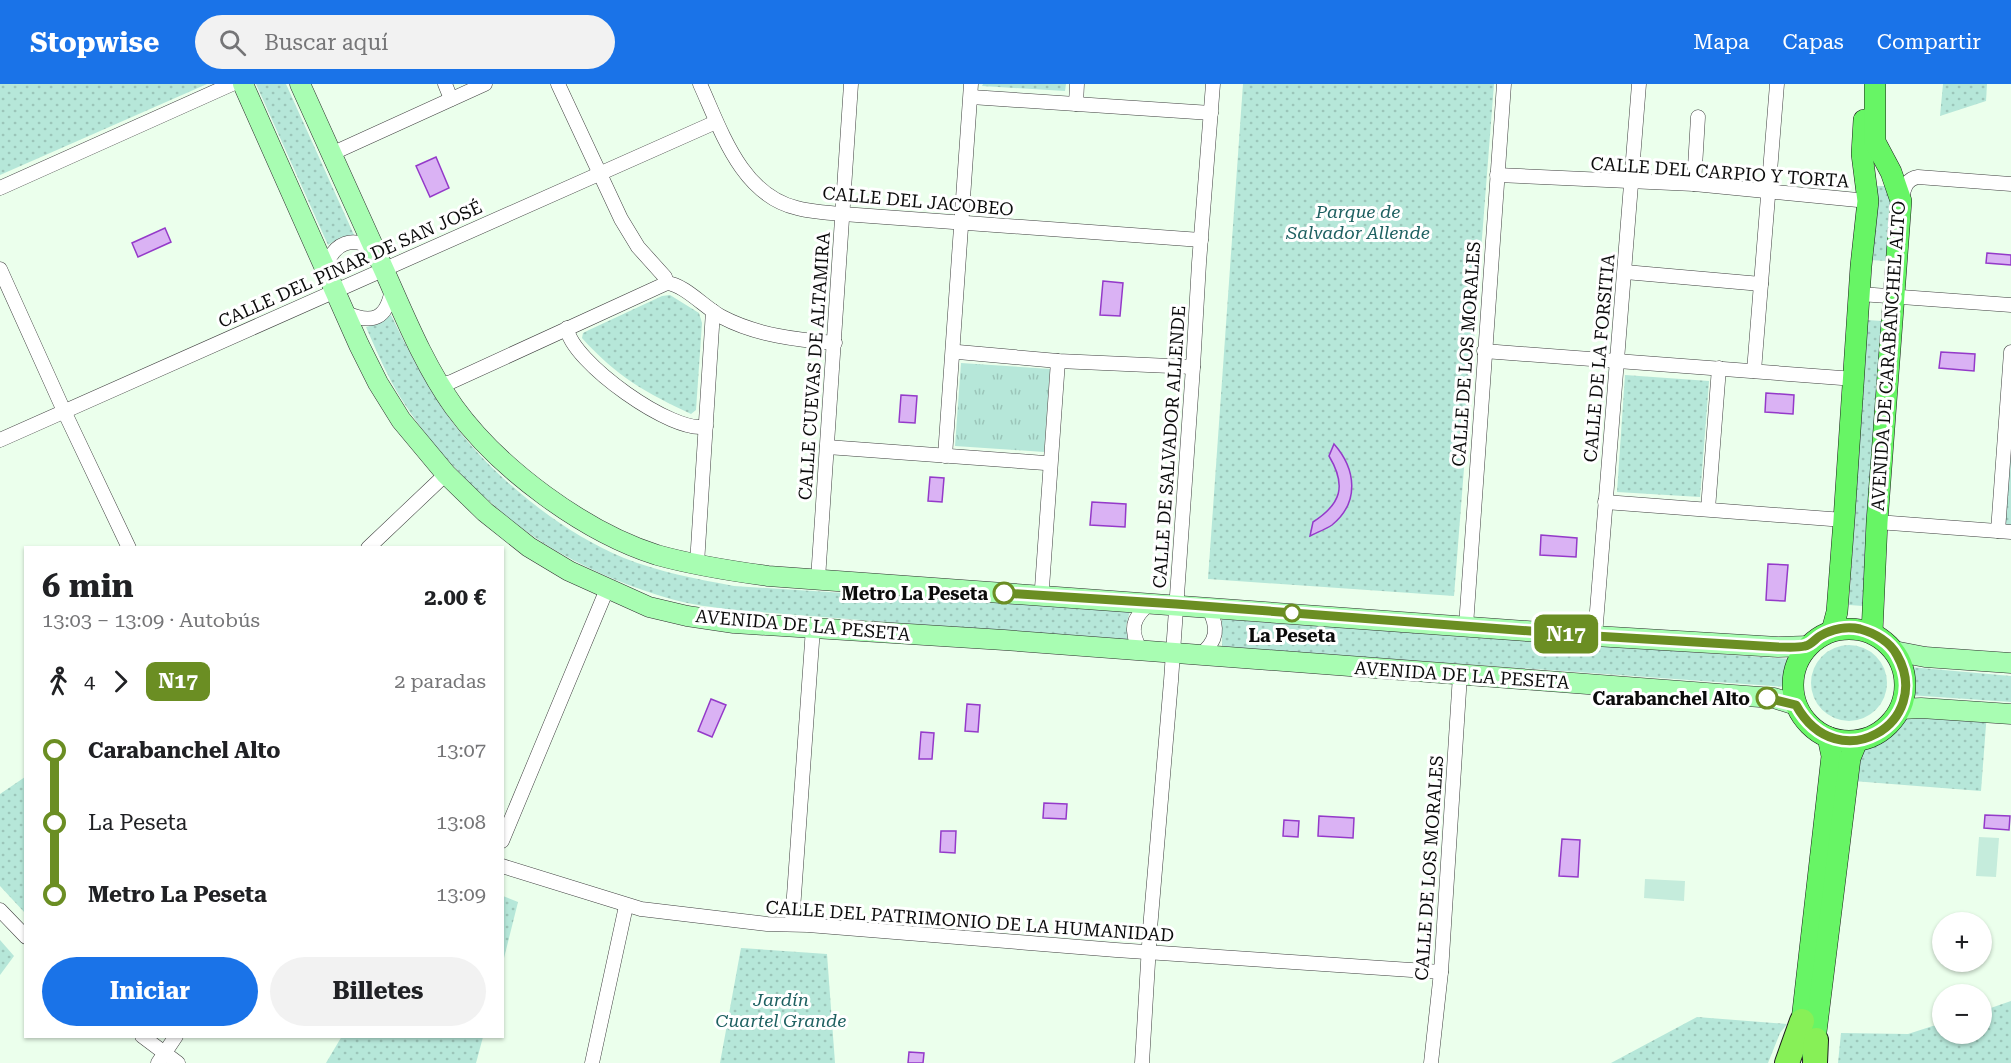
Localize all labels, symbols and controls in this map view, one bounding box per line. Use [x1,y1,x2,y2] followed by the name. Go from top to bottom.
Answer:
[195,15,615,69] search box
[30,26,159,59] text: Stopwise
[216,26,249,59] icon: search
[264,30,388,55] text: Buscar aquí
[1693,30,1749,54] text: Mapa
[1782,30,1844,54] text: Capas
[1877,30,1981,54] text: Compartir
[1590,152,1850,192] street label: CALLE DEL CARPIO Y TORTA
[822,182,1014,220] street label: CALLE DEL JACOBEO
[215,196,485,332] street label: CALLE DEL PINAR DE SAN JOSÉ
[1867,200,1909,512] street label: AVENIDA DE CARABANCHEL ALTO
[1285,201,1430,243] park label: Parque de Salvador Allende
[794,231,834,501] street label: CALLE CUEVAS DE ALTAMIRA
[1448,241,1484,467] street label: CALLE DE LOS MORALES
[1579,253,1619,463] street label: CALLE DE LA FORSITIA
[1149,305,1189,589] street label: CALLE DE SALVADOR ALLENDE
[42,566,134,605] text: 6 min
[993,582,1015,604] marker: Metro La Peseta
[842,583,988,604] place label: Metro La Peseta
[424,585,486,610] text: 2.00 €
[1283,604,1301,622] marker: La Peseta
[695,605,912,645] street label: AVENIDA DE LA PESETA
[42,608,260,632] text: 13:03 – 13:09 · Autobús
[1532,614,1600,654] line badge: N17
[1546,622,1586,646] text: N17
[1248,625,1336,646] place label: La Peseta
[1354,657,1571,693] street label: AVENIDA DE LA PESETA
[42,665,75,698] icon: walk
[104,665,137,698] icon: forward
[84,669,95,693] text: 4
[158,669,198,693] text: N17
[394,669,486,693] text: 2 paradas
[1756,687,1778,709] marker: Carabanchel Alto
[1593,688,1750,709] place label: Carabanchel Alto
[88,738,280,763] text: Carabanchel Alto
[436,738,486,762] text: 13:07
[1411,755,1447,981] street label: CALLE DE LOS MORALES
[88,810,188,835] text: La Peseta
[436,810,486,834] text: 13:08
[88,882,267,907] text: Metro La Peseta
[436,882,486,906] text: 13:09
[765,896,1175,946] street label: CALLE DEL PATRIMONIO DE LA HUMANIDAD
[1932,912,1992,1044] map controls
[1932,912,1992,972] button: +
[42,957,258,1026] button: Iniciar
[270,957,486,1026] button: Billetes
[1932,984,1992,1044] button: −
[716,989,846,1031] park label: Jardín Cuartel Grande

